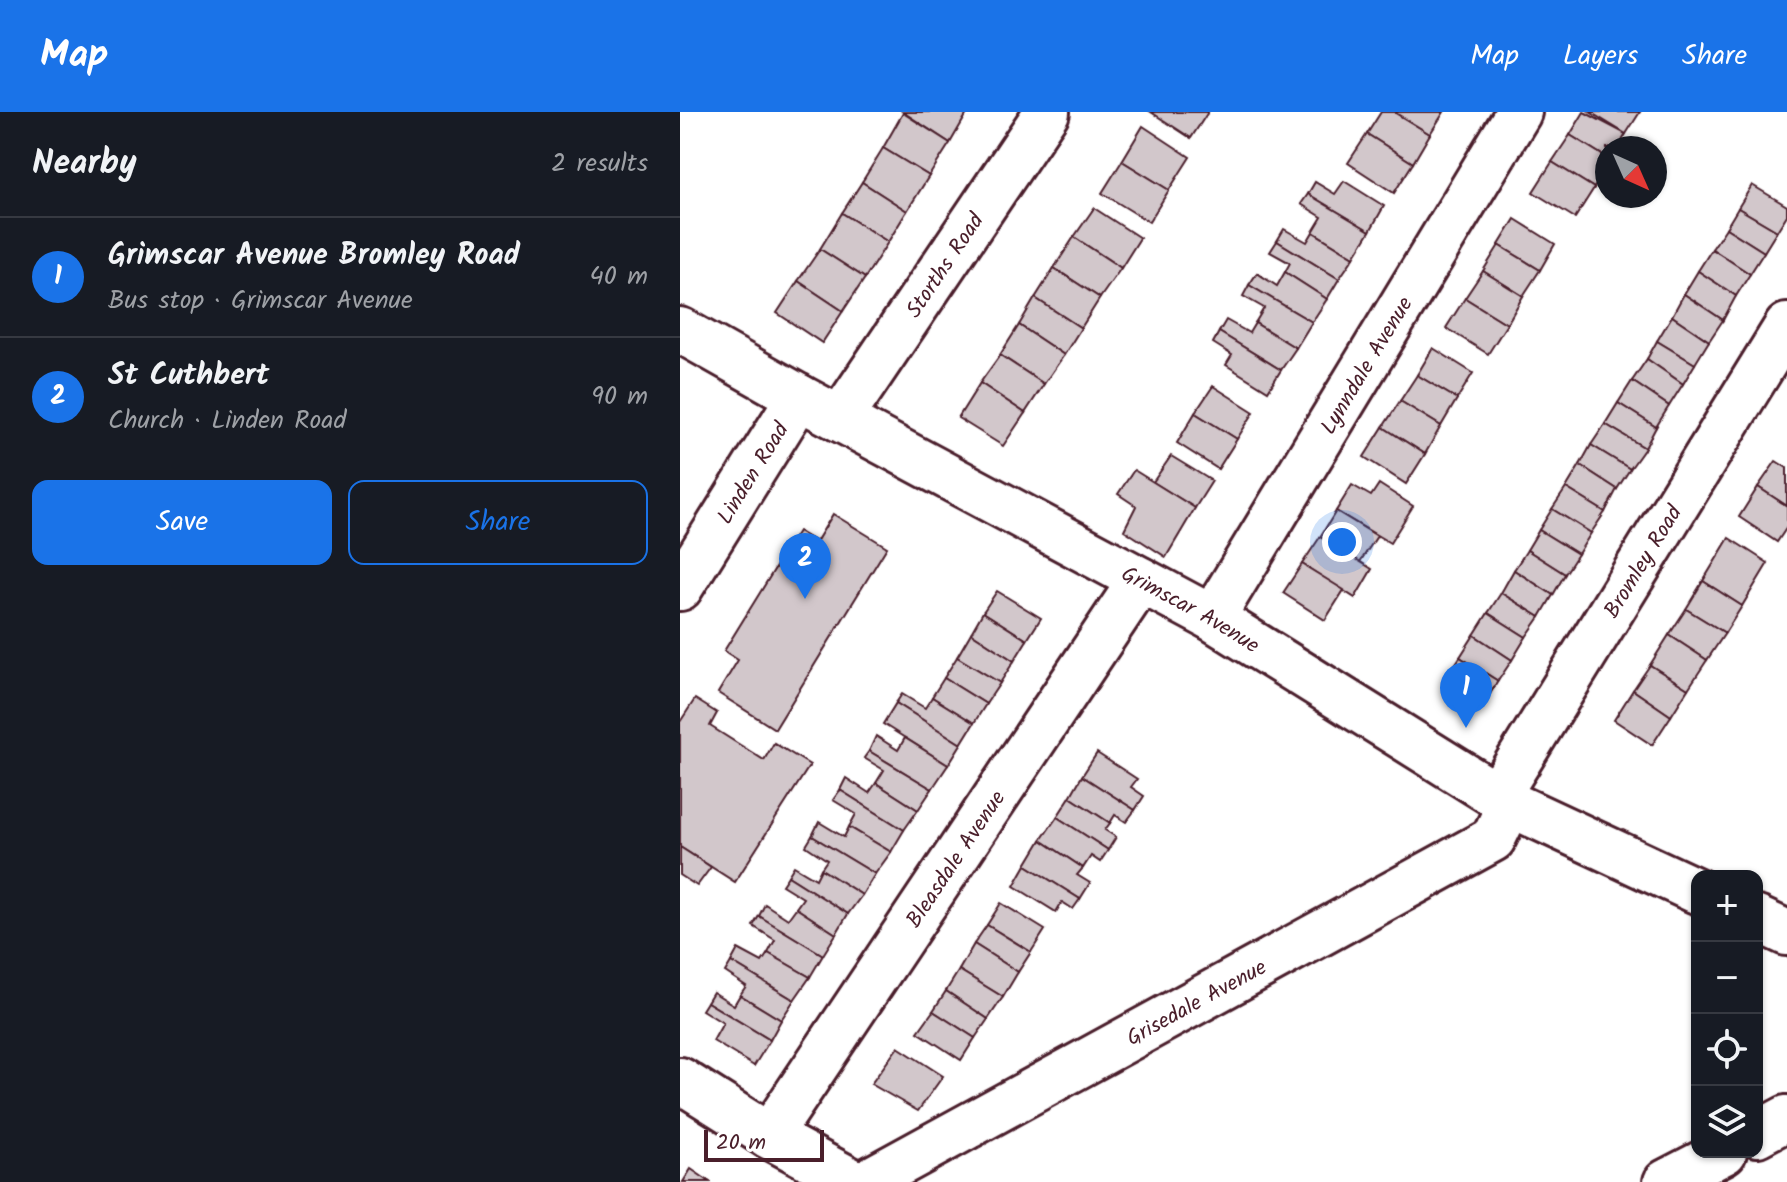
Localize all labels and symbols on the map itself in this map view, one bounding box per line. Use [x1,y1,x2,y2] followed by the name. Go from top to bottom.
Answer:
[1595,136,1667,208] north arrow
[898,206,995,326] street label: Storths Road
[1312,290,1423,442] street label: Lynndale Avenue
[709,415,800,532] street label: Linden Road
[1596,498,1693,626] street label: Bromley Road
[1322,522,1362,562] your location
[779,533,831,599] pin: 2
[1114,558,1266,664] street label: Grimscar Avenue
[1440,662,1492,728] pin: 1
[898,784,1016,936] street label: Bleasdale Avenue
[1120,951,1274,1056] street label: Grisedale Avenue
[704,1126,824,1162] scale bar

